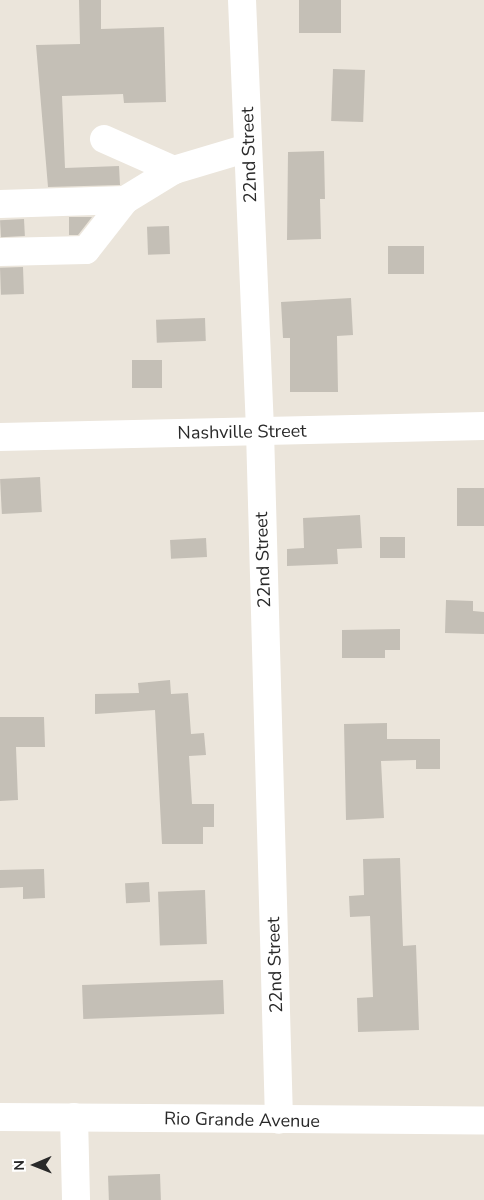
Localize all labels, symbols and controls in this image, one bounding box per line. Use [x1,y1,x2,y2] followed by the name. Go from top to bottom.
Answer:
[237,107,261,203] street label: 22nd Street
[177,420,307,444] street label: Nashville Street
[251,512,275,608] street label: 22nd Street
[263,917,287,1013] street label: 22nd Street
[164,1108,320,1132] street label: Rio Grande Avenue
[10,1140,60,1190] north arrow
[10,1160,29,1171] text: N

